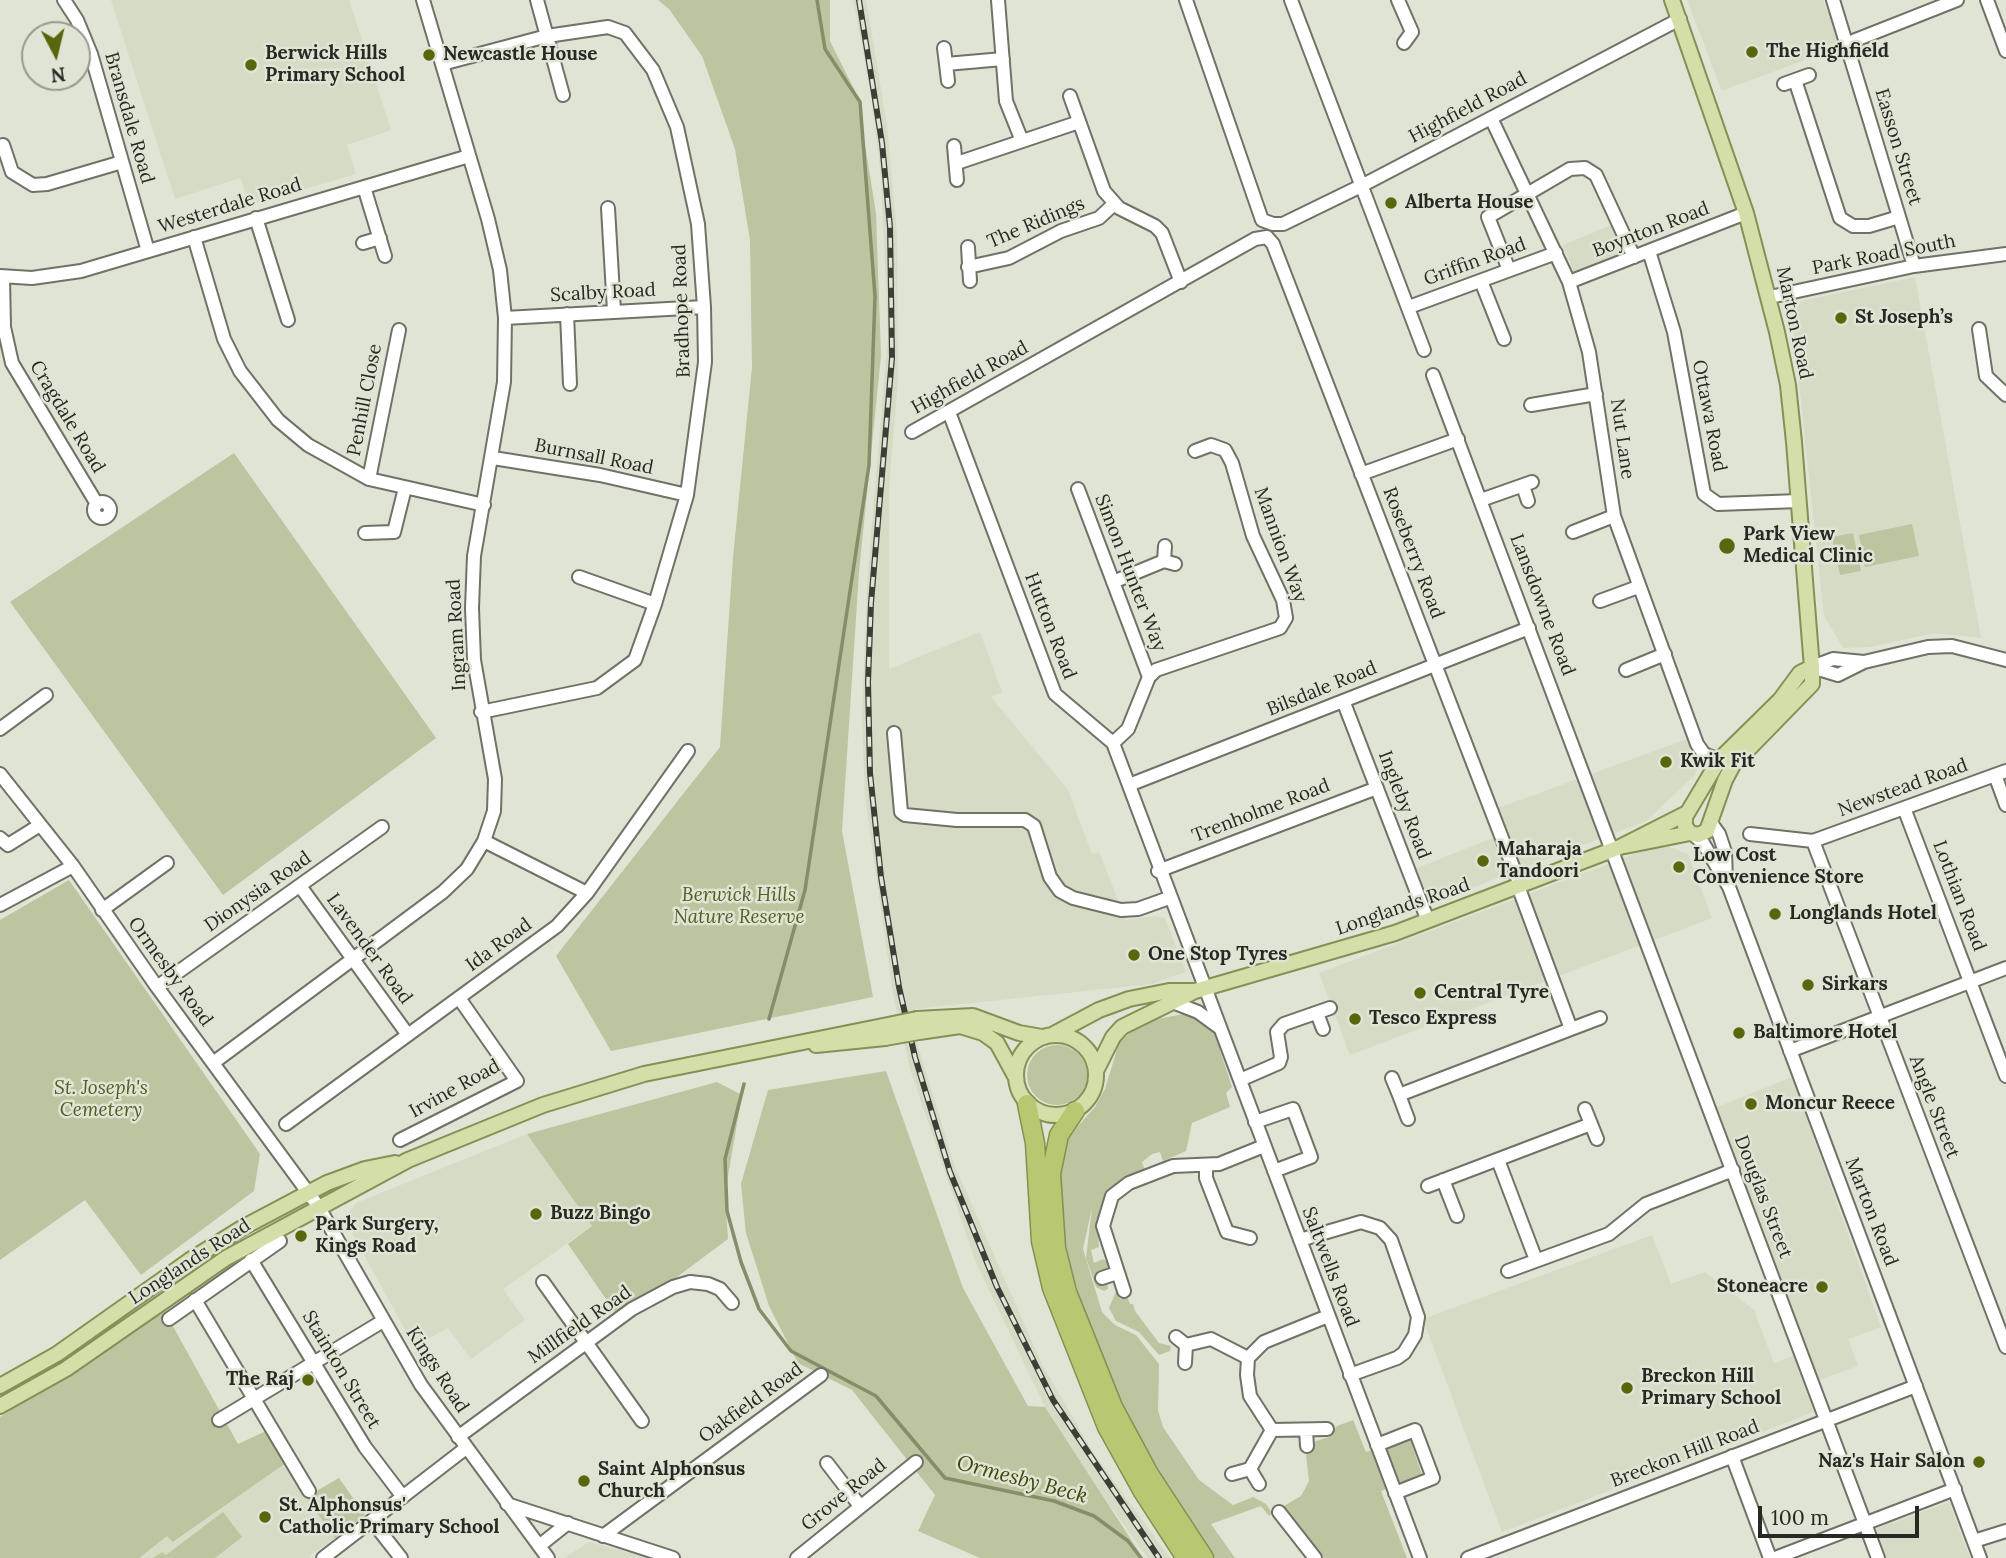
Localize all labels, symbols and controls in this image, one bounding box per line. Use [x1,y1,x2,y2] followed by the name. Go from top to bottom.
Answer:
[21,21,91,91] north arrow
[1766,41,1889,63] place label: The Highfield
[265,43,405,87] place label: Berwick Hills Primary School
[443,44,597,66] place label: Newcastle House
[1744,44,1760,60] marker: The Highfield
[421,47,437,63] marker: Newcastle House
[99,50,159,186] street label: Bransdale Road
[243,57,259,73] marker: Berwick Hills Primary School
[50,62,67,88] text: N
[1405,67,1531,149] street label: Highfield Road
[1869,86,1927,208] street label: Easson Street
[156,173,304,239] street label: Westerdale Road
[984,192,1088,254] street label: The Ridings
[1405,192,1533,214] place label: Alberta House
[1383,195,1399,211] marker: Alberta House
[1589,197,1713,263] street label: Boynton Road
[1810,230,1958,280] street label: Park Road South
[1421,233,1529,291] street label: Griffin Road
[668,244,696,378] street label: Bradhope Road
[1771,265,1817,381] street label: Marton Road
[550,279,656,307] street label: Scalby Road
[1855,307,1953,329] place label: St Joseph’s
[1833,310,1849,326] marker: St Joseph’s
[908,336,1032,420] street label: Highfield Road
[343,342,387,458] street label: Penhill Close
[24,357,110,477] street label: Cragdale Road
[1687,358,1731,474] street label: Ottawa Road
[1605,397,1639,481] street label: Nut Lane
[533,434,655,480] street label: Burnsall Road
[1249,484,1311,606] street label: Mannion Way
[1377,484,1449,622] street label: Roseberry Road
[1090,491,1170,655] street label: Simon Hunter Way
[1743,524,1873,568] place label: Park View Medical Clinic
[1504,531,1580,679] street label: Lansdowne Road
[1717,536,1737,556] marker: Park View Medical Clinic
[1019,569,1081,683] street label: Hutton Road
[443,578,471,692] street label: Ingram Road
[1264,657,1380,721] street label: Bilsdale Road
[1373,748,1435,862] street label: Ingleby Road
[1680,751,1755,773] place label: Kwik Fit
[1658,754,1674,770] marker: Kwik Fit
[1835,754,1971,822] street label: Newstead Road
[1189,774,1333,848] street label: Trenholme Road
[1927,837,1991,955] street label: Lothian Road
[1497,839,1582,883] place label: Maharaja Tandoori
[1693,845,1864,889] place label: Low Cost Convenience Store
[200,847,316,937] street label: Dionysia Road
[1475,853,1491,869] marker: Maharaja Tandoori
[1671,859,1687,875] marker: Low Cost Convenience Store
[1333,873,1473,941] street label: Longlands Road
[673,885,805,929] park label: Berwick Hills Nature Reserve
[321,889,417,1009] street label: Lavender Road
[1789,903,1937,925] place label: Longlands Hotel
[1767,906,1783,922] marker: Longlands Hotel
[123,913,217,1031] street label: Ormesby Road
[461,913,537,977] street label: Ida Road
[1148,944,1287,966] place label: One Stop Tyres
[1126,947,1142,963] marker: One Stop Tyres
[1822,974,1888,996] place label: Sirkars
[1800,977,1816,993] marker: Sirkars
[1434,982,1549,1004] place label: Central Tyre
[1412,985,1428,1001] marker: Central Tyre
[1369,1008,1497,1030] place label: Tesco Express
[1347,1011,1363,1027] marker: Tesco Express
[1753,1022,1897,1044] place label: Baltimore Hotel
[1731,1025,1747,1041] marker: Baltimore Hotel
[1904,1052,1964,1162] street label: Angle Street
[406,1055,504,1123] street label: Irvine Road
[54,1078,148,1122] park label: St. Joseph's Cemetery
[1765,1093,1895,1115] place label: Moncur Reece
[1743,1096,1759,1112] marker: Moncur Reece
[1729,1132,1797,1262] street label: Douglas Street
[1840,1154,1902,1270] street label: Marton Road
[550,1203,651,1225] place label: Buzz Bingo
[1297,1204,1363,1330] street label: Saltwells Road
[528,1206,544,1222] marker: Buzz Bingo
[125,1214,255,1310] street label: Longlands Road
[315,1214,439,1258] place label: Park Surgery, Kings Road
[293,1228,309,1244] marker: Park Surgery, Kings Road
[1717,1276,1808,1298] place label: Stoneacre
[1814,1279,1830,1295] marker: Stoneacre
[524,1281,636,1369] street label: Millfield Road
[297,1307,385,1433] street label: Stainton Street
[401,1323,473,1417] street label: Kings Road
[695,1358,807,1448] street label: Oakfield Road
[1641,1366,1781,1410] place label: Breckon Hill Primary School
[226,1369,294,1391] place label: The Raj
[300,1372,316,1388] marker: The Raj
[1619,1380,1635,1396] marker: Breckon Hill Primary School
[1608,1415,1762,1493] street label: Breckon Hill Road
[954,1450,1090,1510] water label: Ormesby Beck
[1818,1451,1965,1473] place label: Naz's Hair Salon
[797,1454,891,1536] street label: Grove Road
[1971,1454,1987,1470] marker: Naz's Hair Salon
[598,1459,745,1503] place label: Saint Alphonsus Church
[576,1473,592,1489] marker: Saint Alphonsus Church
[1761,1492,1922,1536] scale bar
[279,1495,499,1539] place label: St. Alphonsus' Catholic Primary School
[1771,1504,1829,1531] text: 100 m
[257,1509,273,1525] marker: St. Alphonsus' Catholic Primary School

